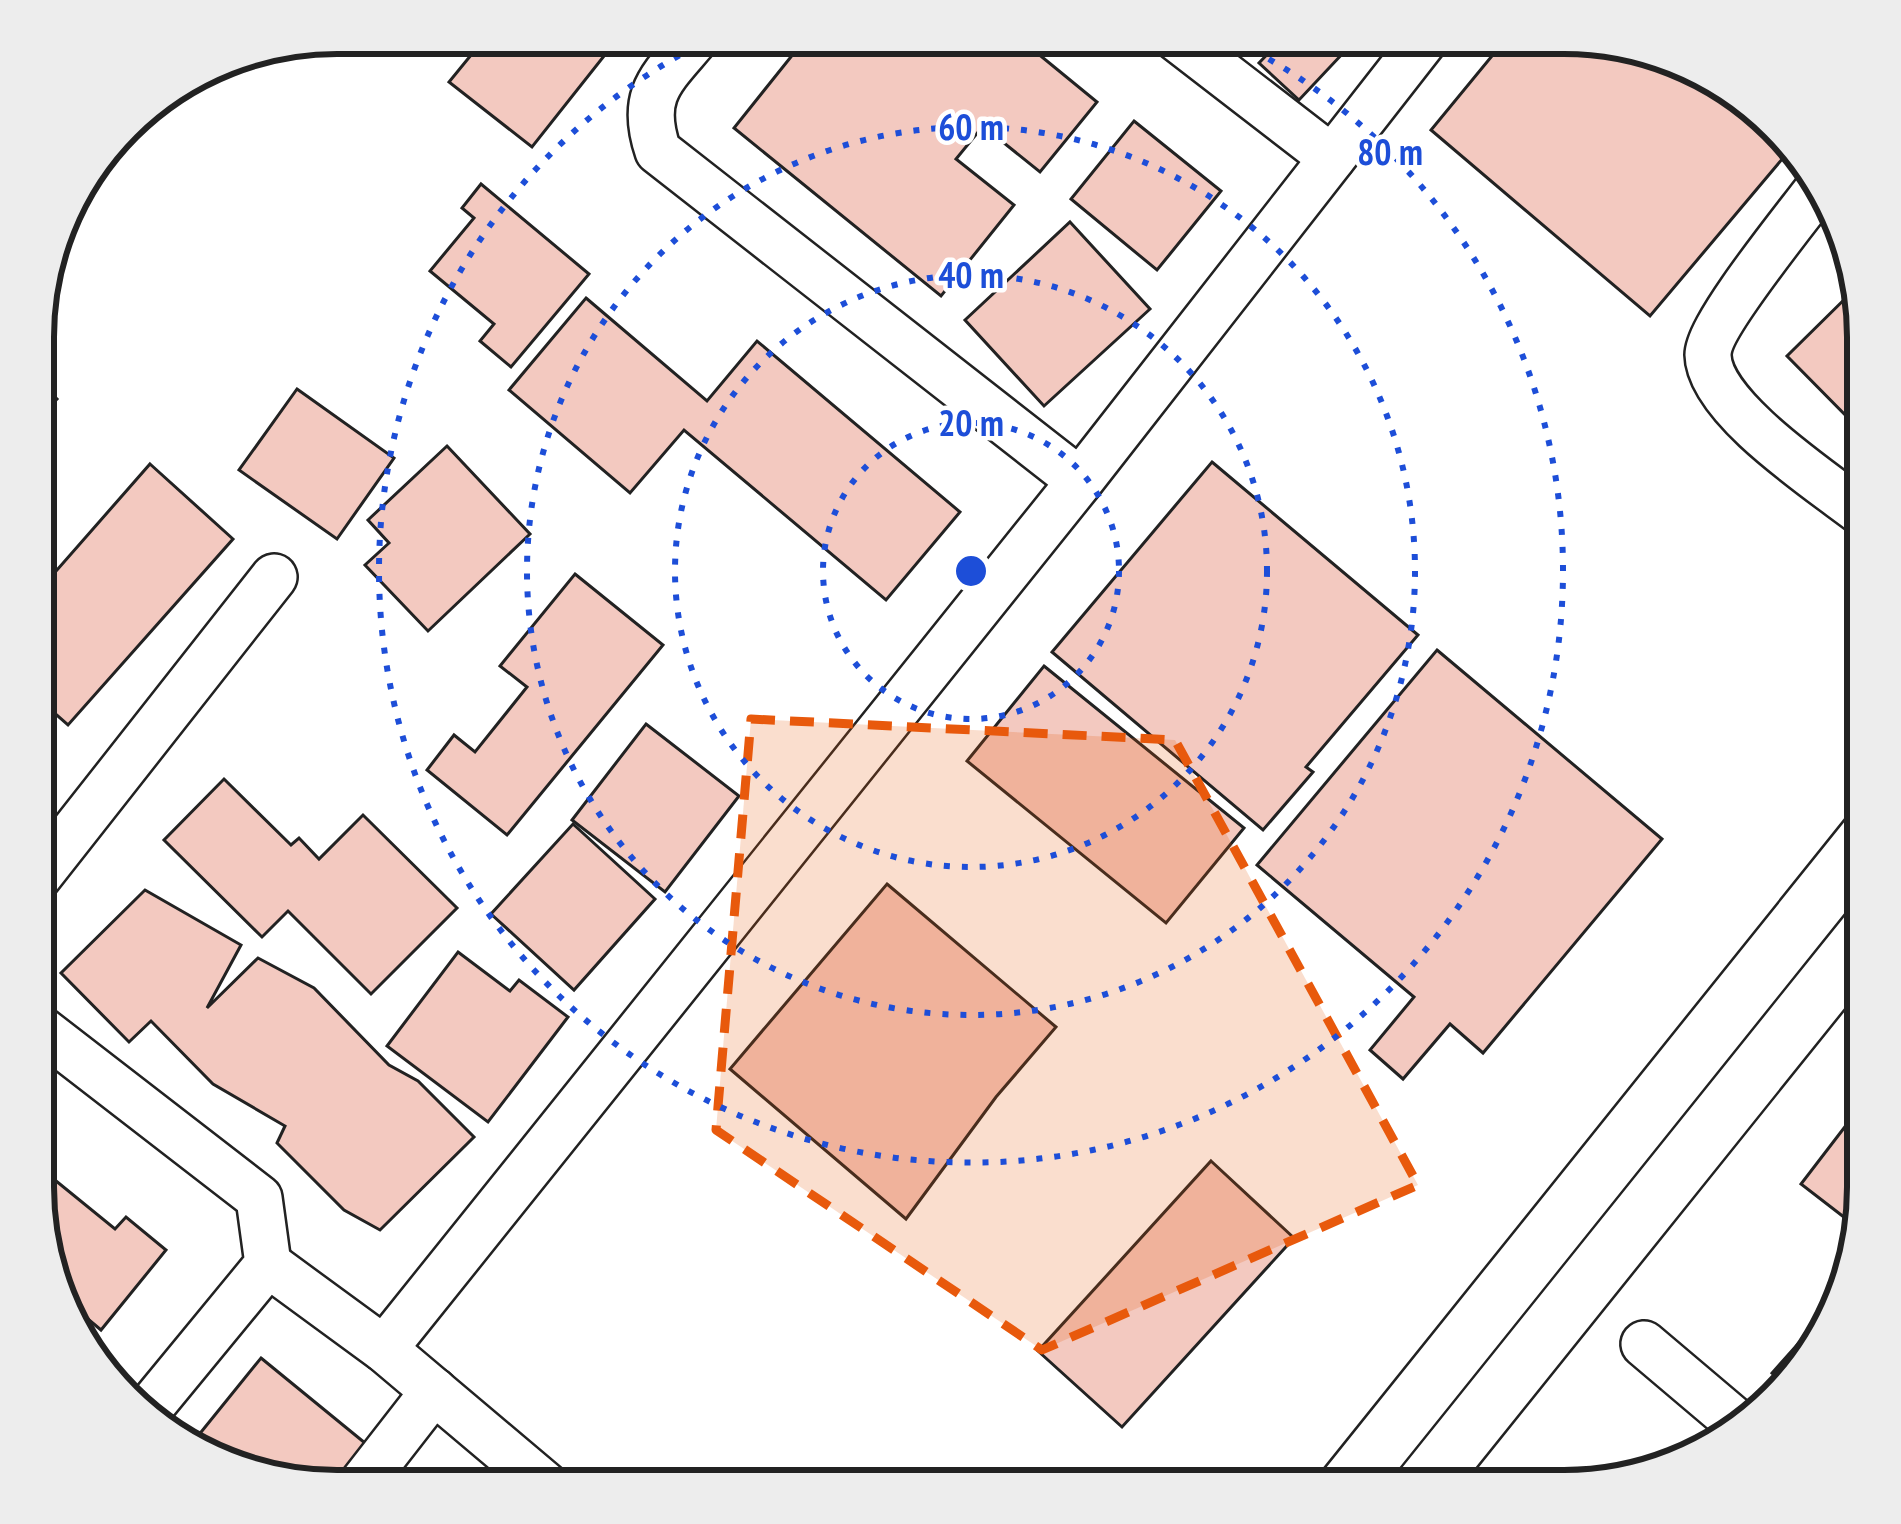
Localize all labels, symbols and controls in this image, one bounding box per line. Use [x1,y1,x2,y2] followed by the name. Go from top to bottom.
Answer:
[938,103,1004,150] text: 60 m
[1357,128,1423,175] text: 80 m
[938,251,1004,298] text: 40 m
[938,399,1004,446] text: 20 m
[950,550,992,592] centre of rings

